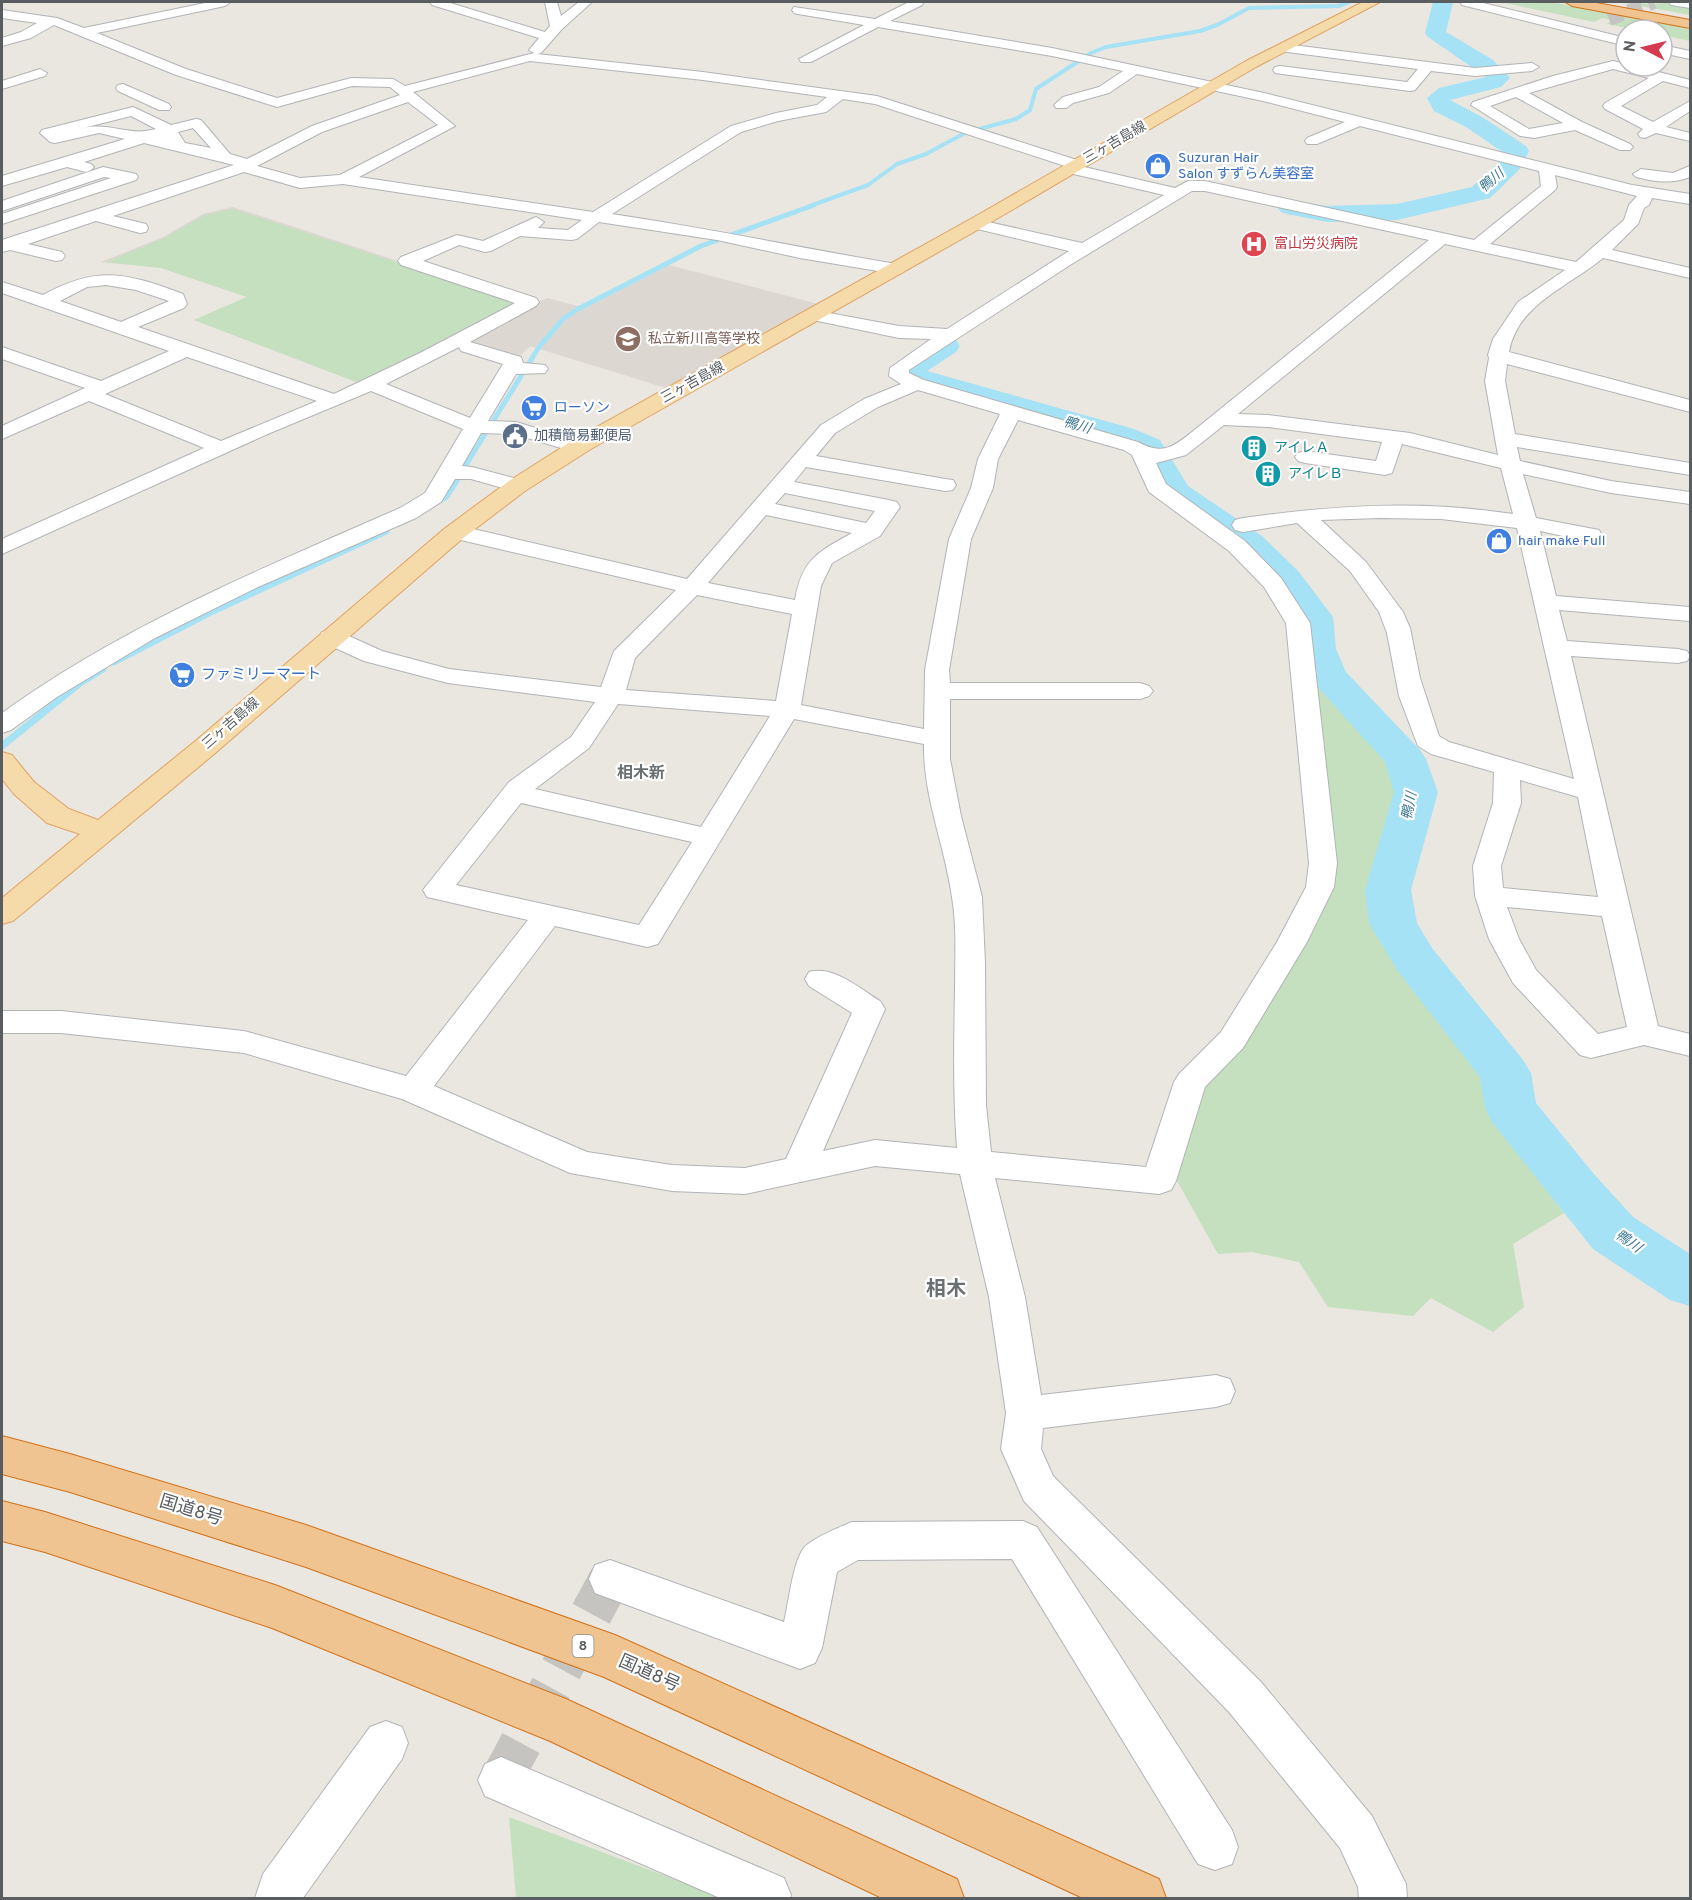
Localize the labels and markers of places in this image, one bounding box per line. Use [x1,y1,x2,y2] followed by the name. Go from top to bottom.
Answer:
[1178,150,1314,183] place label: Suzuran Hair Salon すずらん美容室
[1143,151,1173,181] shop icon: Suzuran Hair Salon すずらん美容室
[1239,229,1269,259] hospital icon: 富山労災病院
[1274,236,1358,253] place label: 富山労災病院
[613,324,643,354] school or university icon: 私立新川高等学校
[648,330,760,348] place label: 私立新川高等学校
[519,393,549,423] supermarket icon: ローソン
[554,400,610,417] place label: ローソン
[500,421,530,451] public building icon: 加積簡易郵便局
[534,428,632,445] place label: 加積簡易郵便局
[1239,433,1269,463] building icon: アイレＡ
[1274,440,1329,457] place label: アイレＡ
[1253,459,1283,489] building icon: アイレＢ
[1288,466,1343,483] place label: アイレＢ
[1484,526,1514,556] shop icon: hair make Full
[1518,533,1605,550] place label: hair make Full
[167,660,197,690] supermarket icon: ファミリーマート
[201,666,321,685] place label: ファミリーマート

